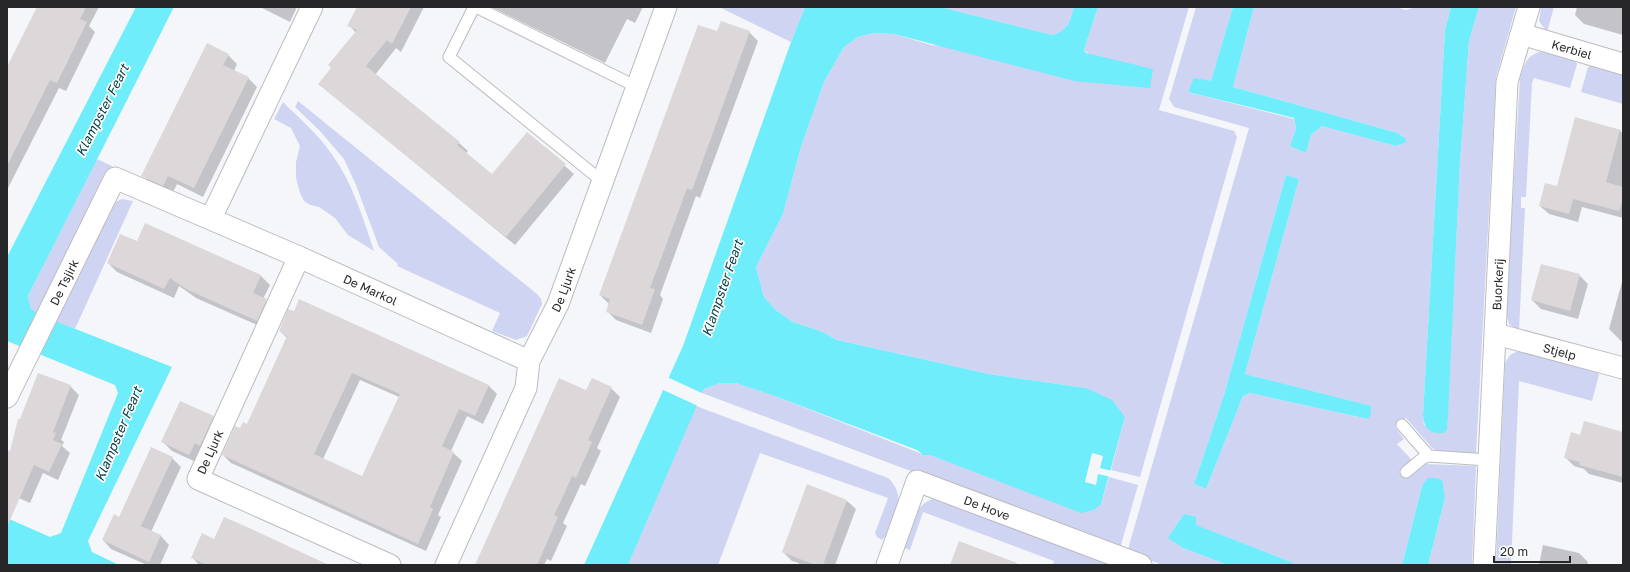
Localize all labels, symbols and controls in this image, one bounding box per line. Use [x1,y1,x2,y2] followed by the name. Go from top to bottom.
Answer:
[1550,36,1594,62] street label: Kerbiel
[72,60,133,159] water label: Klampster Feart
[698,236,747,338] water label: Klampster Feart
[46,257,81,308] street label: De Tsjirk
[1489,258,1506,311] street label: Buorkerij
[548,264,579,314] street label: De Ljurk
[341,271,400,308] street label: De Markol
[1542,339,1578,363] street label: Stjelp
[91,383,146,484] water label: Klampster Feart
[194,427,227,477] street label: De Ljurk
[962,492,1012,523] street label: De Hove
[1494,538,1570,564] scale bar
[1500,544,1528,559] text: 20 m

